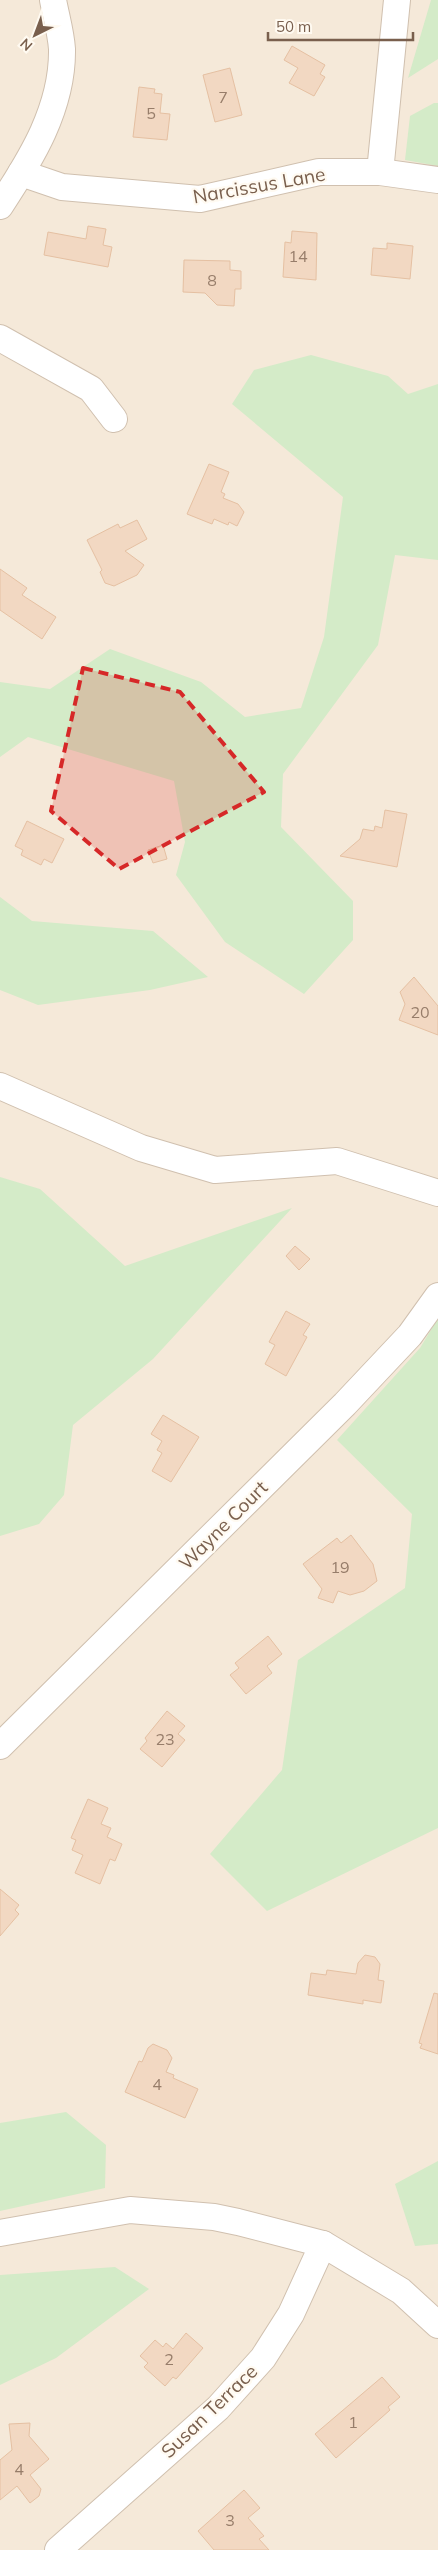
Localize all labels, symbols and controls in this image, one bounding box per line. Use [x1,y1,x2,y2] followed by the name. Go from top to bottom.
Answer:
[10,10,60,60] north arrow
[268,10,413,42] scale bar
[276,17,311,36] text: 50 m
[16,34,36,55] text: N
[218,87,228,107] house number: 7
[146,103,156,123] house number: 5
[191,162,327,208] street label: Narcissus Lane
[288,246,308,266] house number: 14
[207,270,217,290] house number: 8
[410,1002,430,1022] house number: 20
[173,1475,273,1575] street label: Wayne Court
[330,1557,350,1577] house number: 19
[155,1729,175,1749] house number: 23
[152,2074,162,2094] house number: 4
[164,2349,174,2369] house number: 2
[156,2359,262,2463] street label: Susan Terrace
[348,2412,358,2432] house number: 1
[14,2459,24,2479] house number: 4
[225,2510,235,2530] house number: 3

